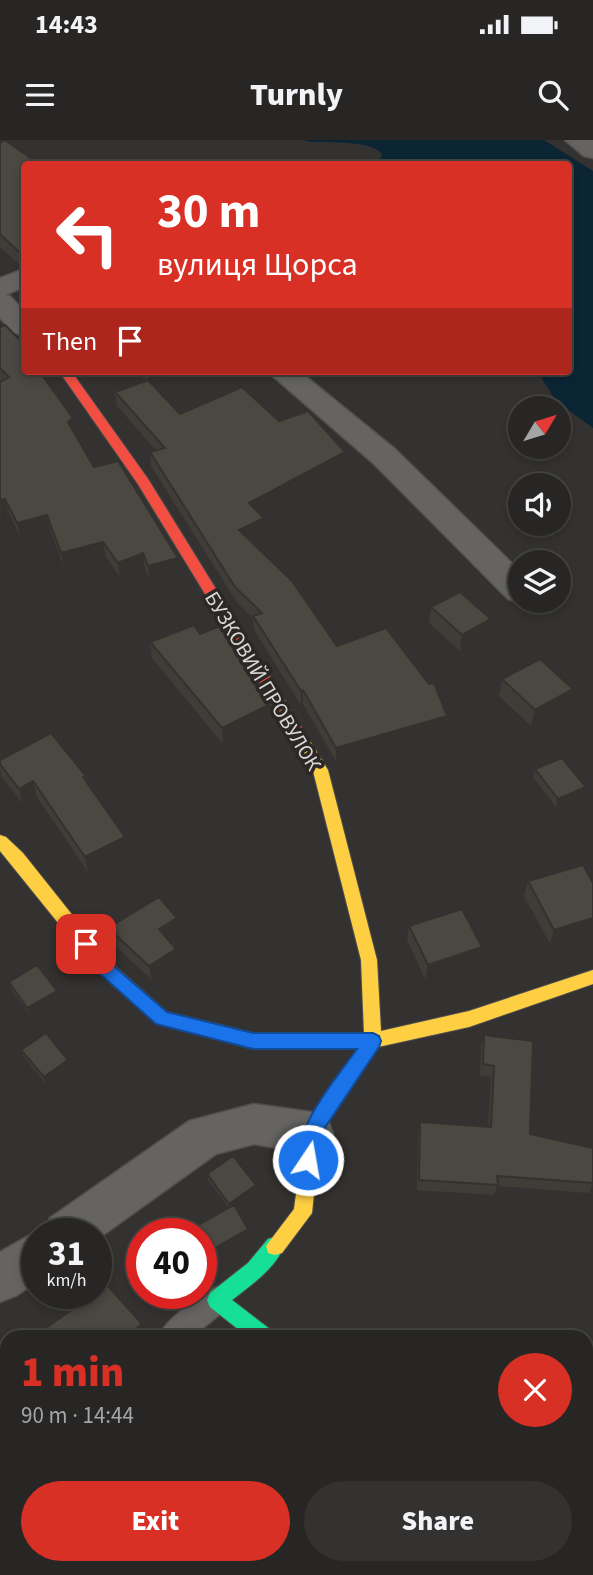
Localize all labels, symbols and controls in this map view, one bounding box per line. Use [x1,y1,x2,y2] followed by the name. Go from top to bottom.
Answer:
[35,6,98,43] text: 14:43
[250,72,343,118] text: Turnly
[21,76,59,114] icon: menu
[534,76,572,114] icon: search
[157,177,261,247] text: 30 m
[42,189,133,280] icon: left
[157,242,358,288] text: вулиця Щорса
[111,322,149,360] icon: arrive
[42,323,97,360] text: Then
[508,396,570,458] north arrow
[508,396,571,613] map controls
[508,473,571,536] button: sound
[508,550,571,613] button: layers
[197,586,329,777] street label: БУЗКОВИЙ ПРОВУЛОК
[56,914,116,974] pin
[67,925,105,963] icon: arrive
[271,1123,345,1197] position arrow
[126,1218,217,1309] speed limit sign: 40
[48,1229,85,1279] text: 31
[47,1268,86,1293] text: km/h
[21,1343,124,1403] text: 1 min
[498,1353,572,1427] button: close
[21,1399,134,1432] text: 90 m · 14:44
[21,1481,290,1561] button: Exit
[304,1481,572,1561] button: Share

